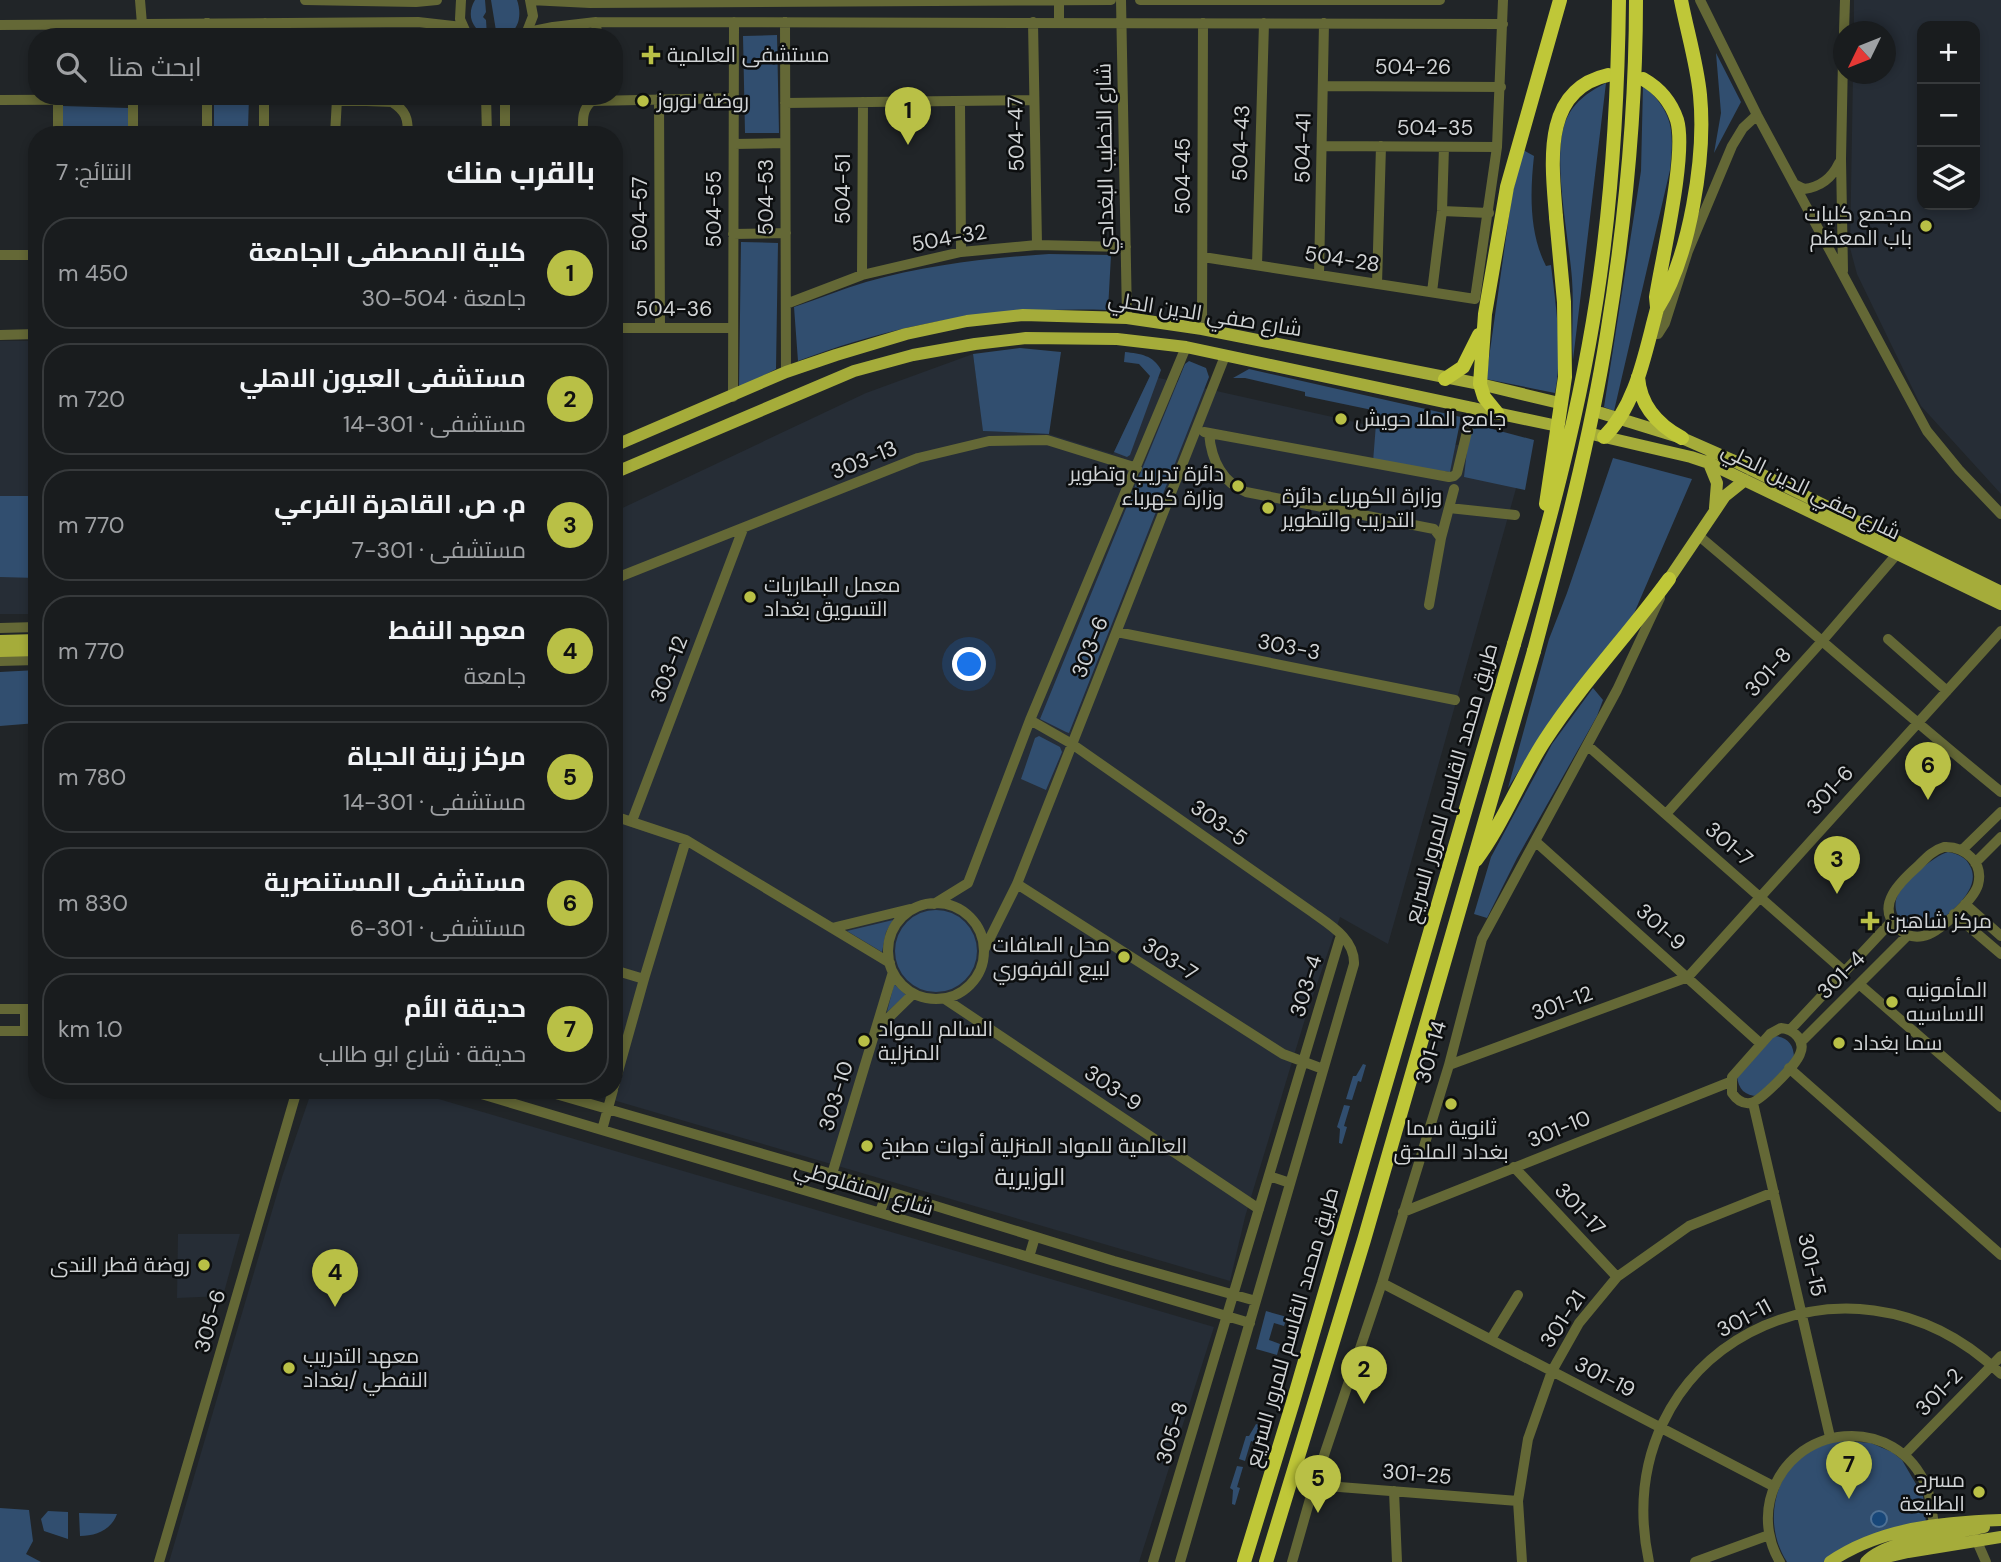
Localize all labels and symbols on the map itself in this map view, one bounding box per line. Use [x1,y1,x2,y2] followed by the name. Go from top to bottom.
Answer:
[1833,21,1896,84] north arrow
[667,41,830,69] place label: مستشفى العالمية
[641,45,661,65] marker: مستشفى العالمية
[1375,53,1451,81] street label: 504-26
[1089,63,1123,255] street label: شارع الخطيب البغدادي
[656,87,749,115] place label: روضة نوروز
[885,87,931,145] pin: 1
[635,93,651,109] marker: روضة نوروز
[1001,96,1031,172] street label: 504-47
[1226,104,1256,182] street label: 504-43
[1288,112,1318,184] street label: 504-41
[1397,114,1473,142] street label: 504-35
[1169,138,1197,214] street label: 504-45
[829,154,857,224] street label: 504-51
[752,159,780,235] street label: 504-53
[700,171,728,247] street label: 504-55
[626,177,654,251] street label: 504-57
[1804,200,1912,252] place label: مجمع كليات باب المعظم
[909,218,989,258] street label: 504-32
[1918,218,1934,234] marker: مجمع كليات باب المعظم
[1302,239,1382,279] street label: 504-28
[1106,285,1304,345] street label: شارع صفي الدين الحلي
[636,295,712,323] street label: 504-36
[1355,405,1506,433] place label: جامع الملا حويش
[1333,411,1349,427] marker: جامع الملا حويش
[827,434,901,486] street label: 303-13
[1716,436,1905,548] street label: شارع صفي الدين الحلي
[1068,460,1224,512] place label: دائرة تدريب وتطوير وزارة كهرباء
[1230,478,1246,494] marker: دائرة تدريب وتطوير وزارة كهرباء
[1281,482,1442,534] place label: وزارة الكهرباء دائرة التدريب والتطوير
[1260,500,1276,516] marker: وزارة الكهرباء دائرة التدريب والتطوير
[764,571,900,623] place label: معمل البطاريات التسويق بغداد
[742,589,758,605] marker: معمل البطاريات التسويق بغداد
[1065,612,1115,682] street label: 303-6
[1255,627,1323,667] street label: 303-3
[644,632,694,706] street label: 303-12
[1398,640,1504,926] street label: طريق محمد القاسم للمرور السريع
[1738,641,1798,703] street label: 301-8
[952,647,986,681] your location
[1905,742,1951,800] pin: 6
[1800,759,1860,821] street label: 301-6
[1185,793,1253,853] street label: 303-5
[1699,816,1759,872] street label: 301-7
[1814,836,1860,894] pin: 3
[1630,897,1692,957] street label: 301-9
[1886,907,1992,935] place label: مركز شاهين
[1860,911,1880,931] marker: مركز شاهين
[993,931,1110,985] place label: محل الصافات لبيع الفرفوري
[1137,931,1203,987] street label: 303-7
[1811,945,1871,1005] street label: 301-4
[1116,949,1132,965] marker: محل الصافات لبيع الفرفوري
[1283,951,1329,1020] street label: 303-4
[1906,976,1987,1028] place label: المأمونيه الاساسيه
[1527,979,1597,1027] street label: 301-12
[1884,994,1900,1010] marker: المأمونيه الاساسيه
[878,1015,993,1067] place label: السالم للمواد المنزلية
[1409,1017,1453,1087] street label: 301-14
[1853,1029,1942,1057] place label: سما بغداد
[856,1033,872,1049] marker: السالم للمواد المنزلية
[1831,1035,1847,1051] marker: سما بغداد
[812,1058,860,1134] street label: 303-10
[1079,1059,1147,1117] street label: 303-9
[1443,1096,1459,1112] marker: ثانوية سما بغداد الملحق
[1523,1104,1595,1154] street label: 301-10
[1393,1114,1509,1166] place label: ثانوية سما بغداد الملحق
[881,1132,1187,1160] place label: العالمية للمواد المنزلية أدوات مطبخ
[859,1138,875,1154] marker: العالمية للمواد المنزلية أدوات مطبخ
[790,1154,937,1224] street label: شارع المنفلوطي
[995,1161,1065,1192] district label: الوزيرية
[1548,1177,1612,1241] street label: 301-17
[1239,1184,1345,1470] street label: طريق محمد القاسم للمرور السريع
[1791,1231,1833,1299] street label: 301-15
[312,1249,358,1307] pin: 4
[50,1251,190,1279] place label: روضة قطر الندى
[196,1257,212,1273] marker: روضة قطر الندى
[1534,1285,1592,1353] street label: 301-21
[188,1286,232,1356] street label: 305-6
[1712,1292,1776,1344] street label: 301-11
[303,1342,428,1396] place label: معهد التدريب النفطي /بغداد
[1341,1346,1387,1404] pin: 2
[1570,1350,1640,1404] street label: 301-19
[281,1360,297,1376] marker: معهد التدريب النفطي /بغداد
[1909,1362,1969,1422] street label: 301-2
[1149,1398,1195,1468] street label: 305-8
[1826,1441,1872,1499] pin: 7
[1295,1455,1341,1513] pin: 5
[1381,1457,1453,1491] street label: 301-25
[1900,1466,1965,1518] place label: مسرح الطليعة
[1971,1484,1987,1500] marker: مسرح الطليعة

